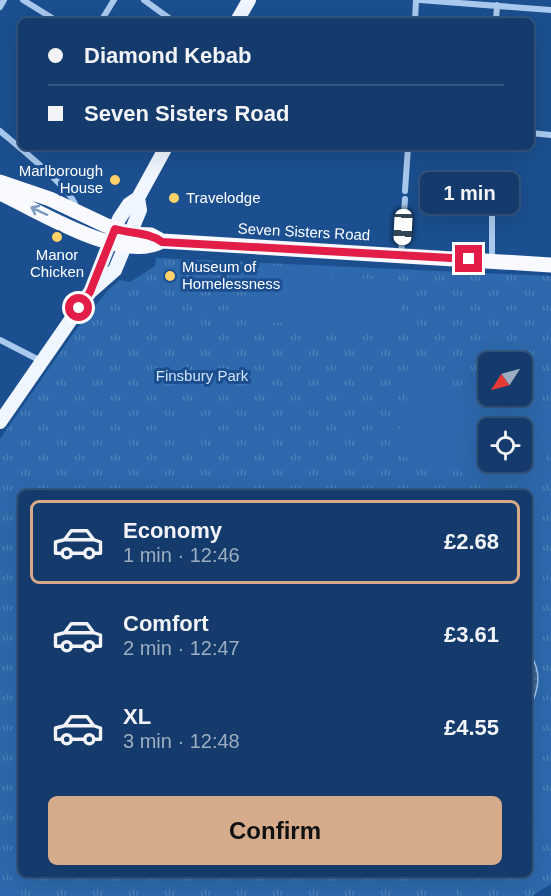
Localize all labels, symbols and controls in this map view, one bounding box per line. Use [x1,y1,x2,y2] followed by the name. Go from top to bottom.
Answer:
[84,43,251,68] text: Diamond Kebab
[84,101,289,126] text: Seven Sisters Road
[19,162,103,196] place label: Marlborough House
[420,172,518,214] callout: 1 min
[108,173,122,187] marker: Marlborough House
[443,182,496,204] text: 1 min
[186,189,261,206] place label: Travelodge
[167,191,181,205] marker: Travelodge
[31,205,49,217] one-way arrow
[393,209,413,245] car
[237,220,371,243] street label: Seven Sisters Road
[50,230,64,244] marker: Manor Chicken
[455,245,482,272] route end
[30,246,84,280] place label: Manor Chicken
[182,258,280,292] place label: Museum of Homelessness
[163,269,177,283] marker: Museum of Homelessness
[65,294,92,321] route start
[478,352,532,406] north arrow
[478,352,532,472] map controls
[156,367,249,384] park label: Finsbury Park
[478,418,532,472] button: locate
[51,515,105,569] icon: car
[123,518,222,543] text: Economy
[444,529,499,554] text: £2.68
[123,544,240,566] text: 1 min · 12:46
[51,608,105,662] icon: car
[123,611,209,636] text: Comfort
[444,622,499,647] text: £3.61
[123,637,240,659] text: 2 min · 12:47
[51,701,105,755] icon: car
[123,704,151,729] text: XL
[444,715,499,740] text: £4.55
[123,730,240,752] text: 3 min · 12:48
[48,796,502,865] button: Confirm

